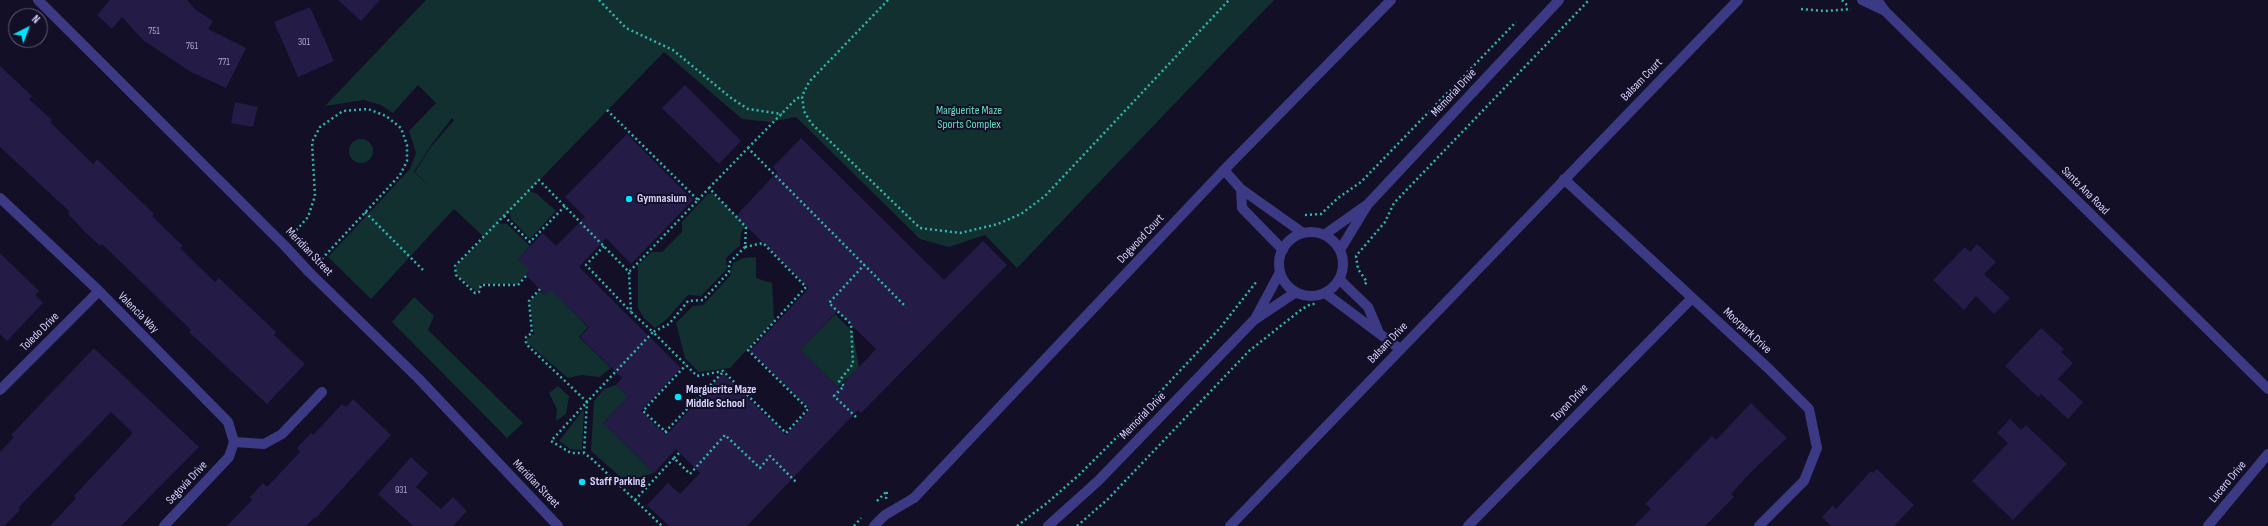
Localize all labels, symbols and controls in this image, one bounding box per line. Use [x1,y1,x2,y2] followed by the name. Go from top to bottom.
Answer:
[8,8,48,48] north arrow
[29,13,42,26] text: N
[148,25,160,37] house number: 751
[298,36,310,48] house number: 301
[186,40,198,52] house number: 761
[218,56,230,68] house number: 771
[1618,56,1666,104] street label: Balsam Court
[1428,66,1480,120] street label: Memorial Drive
[936,104,1002,132] park label: Marguerite Maze Sports Complex
[2058,164,2112,218] street label: Santa Ana Road
[637,192,687,206] place label: Gymnasium
[624,194,634,204] marker: Gymnasium
[1115,211,1167,267] street label: Dogwood Court
[282,225,336,279] street label: Meridian Street
[115,290,161,336] street label: Valencia Way
[1720,305,1774,357] street label: Moorpark Drive
[18,310,62,354] street label: Toledo Drive
[1365,319,1411,367] street label: Balsam Drive
[1549,381,1591,425] street label: Toyon Drive
[686,383,756,411] place label: Marguerite Maze Middle School
[1117,389,1169,443] street label: Memorial Drive
[673,392,683,402] marker: Marguerite Maze Middle School
[509,457,563,511] street label: Meridian Street
[163,458,211,508] street label: Segovia Drive
[2206,458,2250,506] street label: Lucero Drive
[590,475,645,489] place label: Staff Parking
[577,477,587,487] marker: Staff Parking
[395,484,407,496] house number: 931

